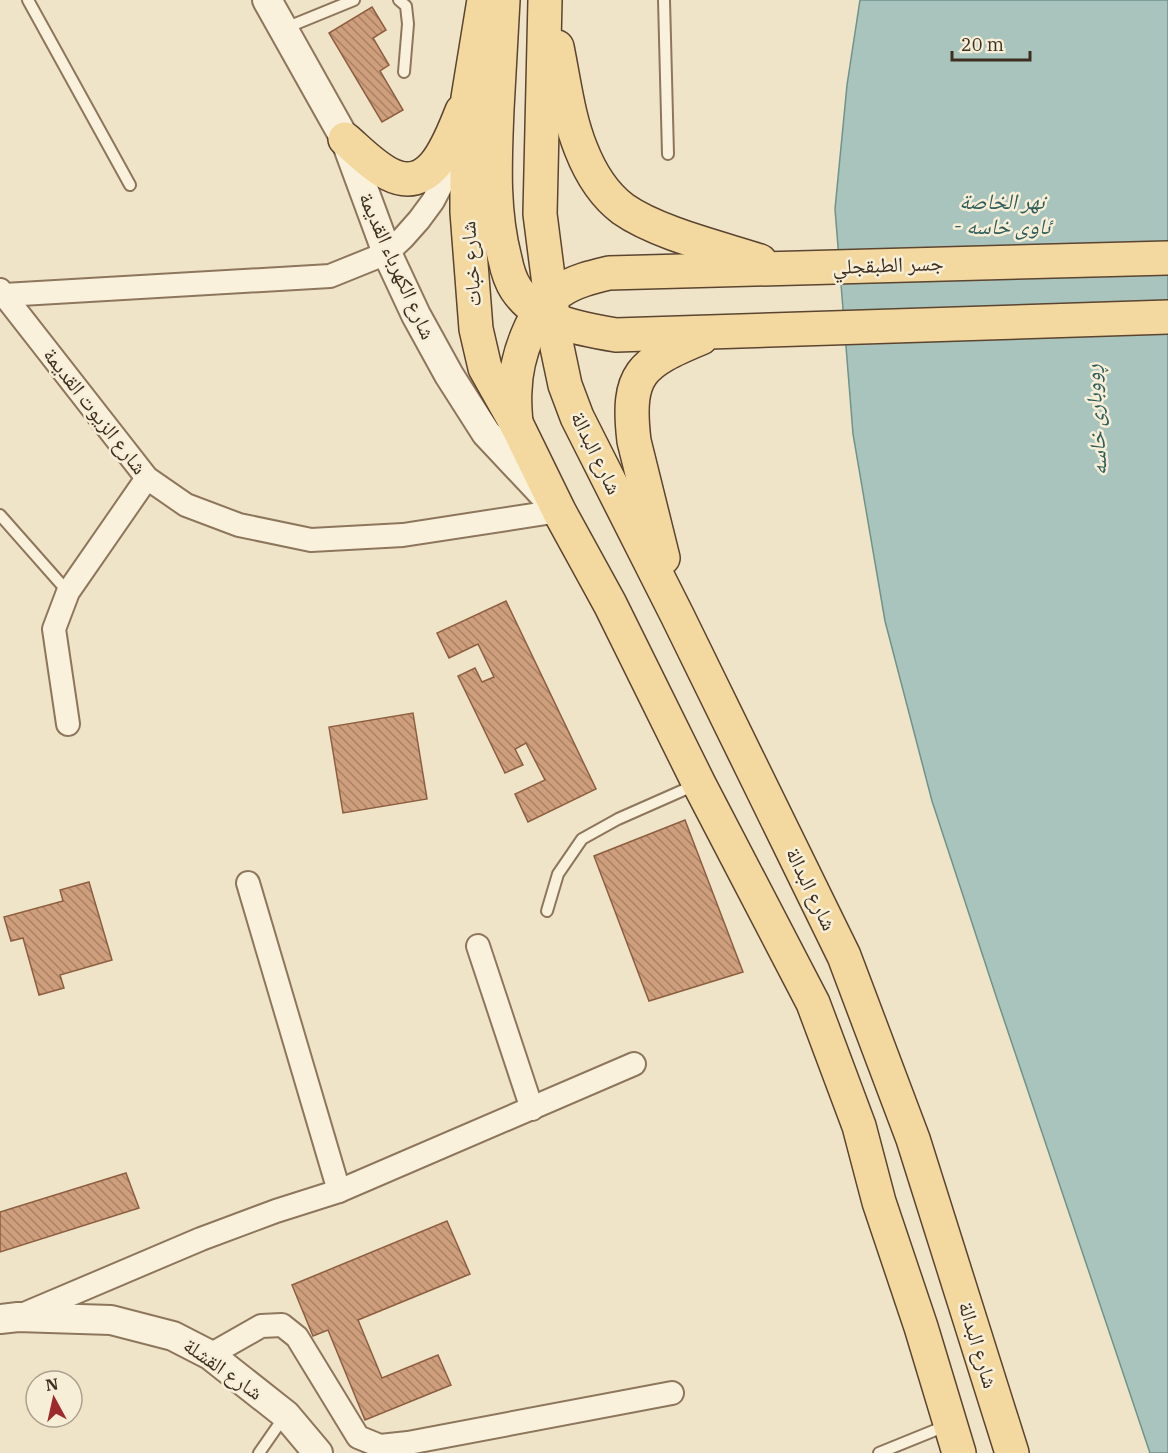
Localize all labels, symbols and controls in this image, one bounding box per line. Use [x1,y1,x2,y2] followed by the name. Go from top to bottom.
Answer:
[952,24,1030,62] scale bar
[961,33,1004,56] text: 20 m
[954,186,1054,240] water label: نهر الخاصة - ئاوی خاسە
[353,188,443,344] street label: شارع الكهرباء القديمة
[453,220,487,308] street label: شارع خبات
[832,248,944,283] street label: جسر الطبقجلي
[37,341,154,480] street label: شارع الزيوت القديمة
[1076,363,1117,477] water label: ڕووباری خاسە
[565,406,629,499] street label: شارع البدالة
[780,842,844,935] street label: شارع البدالة
[953,1298,1005,1391] street label: شارع البدالة
[178,1331,269,1406] street label: شارع القشلة
[24,1369,84,1429] north arrow
[44,1373,60,1395] text: N

